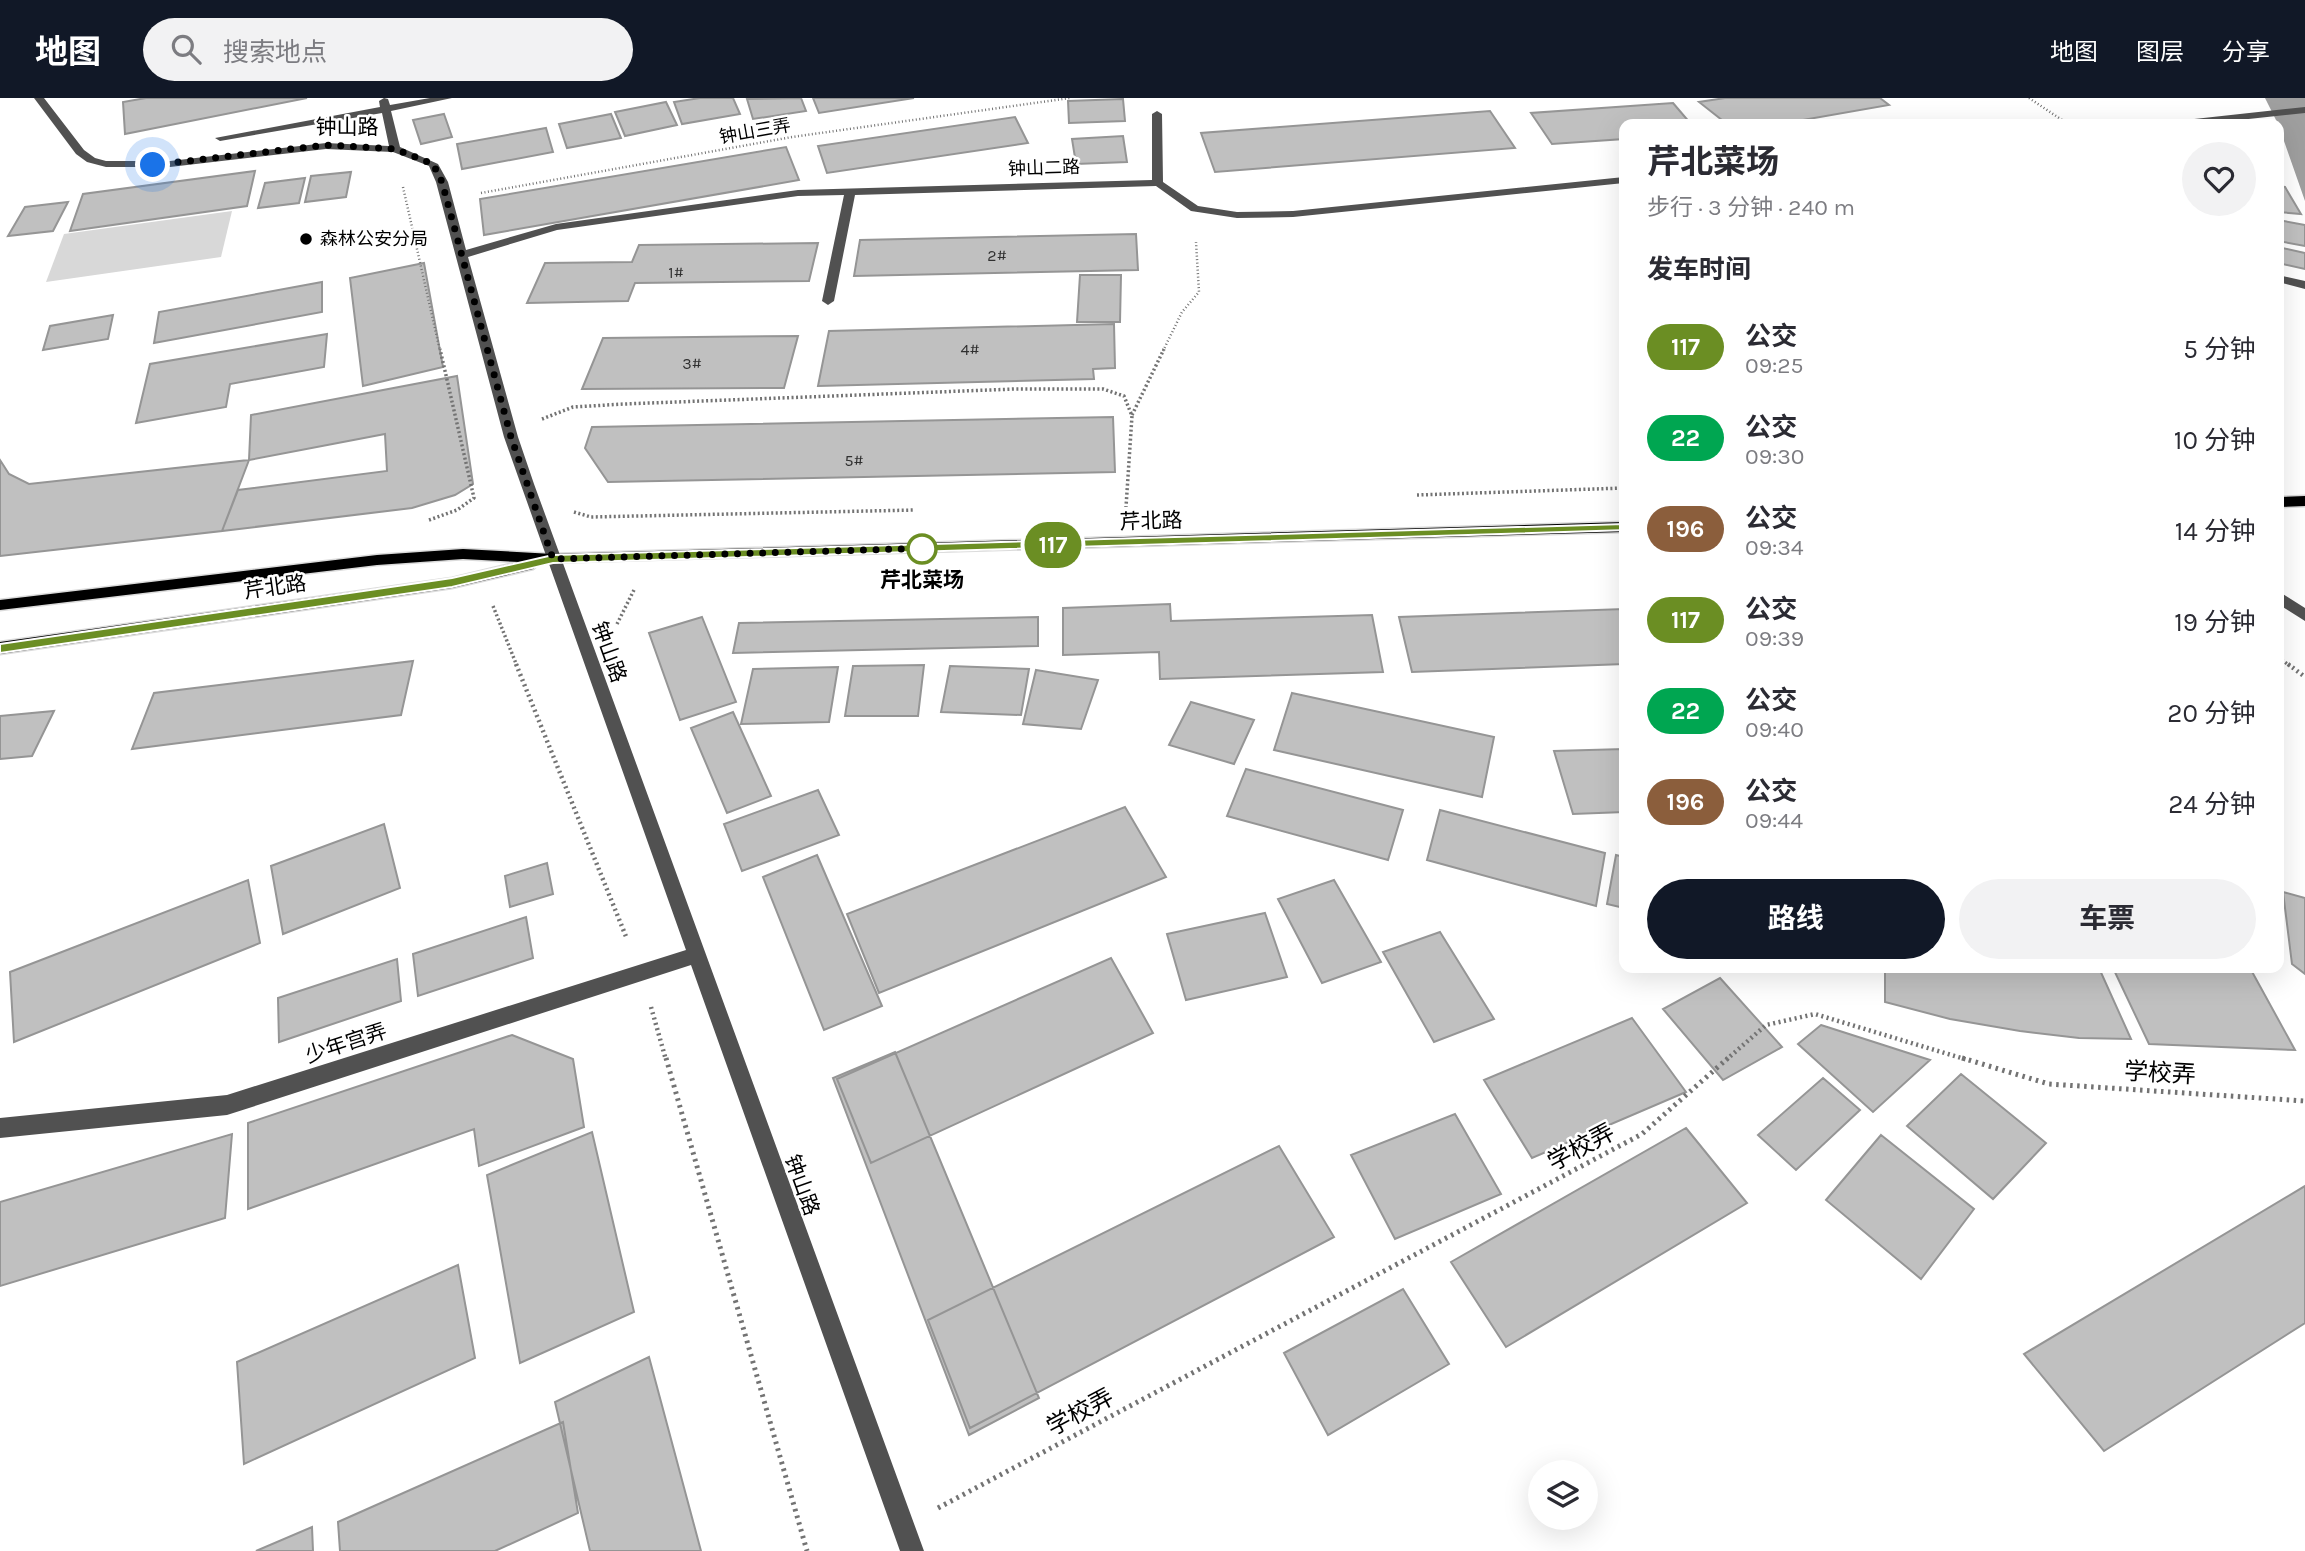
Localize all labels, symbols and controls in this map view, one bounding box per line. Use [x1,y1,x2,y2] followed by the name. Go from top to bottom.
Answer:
[143,18,633,81] search box
[167,30,205,68] icon: search
[35,33,101,71] text: 地图
[223,37,327,68] text: 搜索地点
[2050,38,2098,66] text: 地图
[2136,38,2184,66] text: 图层
[2222,38,2270,66] text: 分享
[718,114,792,148] street label: 钟山三弄
[316,115,379,139] street label: 钟山路
[2182,142,2256,216] button: heart
[1647,143,1779,181] text: 芹北菜场
[135,147,170,182] your location
[1008,156,1080,180] street label: 钟山二路
[1647,194,1855,221] text: 步行 · 3 分钟 · 240 m
[320,228,428,250] place label: 森林公安分局
[298,231,314,247] marker: 森林公安分局
[987,246,1007,265] house number: 2#
[1647,254,1751,285] text: 发车时间
[668,263,684,282] house number: 1#
[1745,321,1797,352] text: 公交
[1671,333,1700,361] text: 117
[2183,334,2256,365] text: 5 分钟
[961,340,979,359] house number: 4#
[1745,352,1804,379] text: 09:25
[682,354,702,373] house number: 3#
[1745,412,1797,443] text: 公交
[1671,424,1700,452] text: 22
[2174,425,2256,456] text: 10 分钟
[1745,443,1805,470] text: 09:30
[844,451,864,470] house number: 5#
[1745,503,1797,534] text: 公交
[1119,508,1183,534] street label: 芹北路
[1667,515,1704,543] text: 196
[2175,516,2256,547] text: 14 分钟
[1013,522,1093,568] line badge: 117
[1038,531,1068,559] text: 117
[907,534,937,564] marker: 芹北菜场
[1745,534,1804,561] text: 09:34
[880,568,964,592] place label: 芹北菜场
[242,571,308,603] street label: 芹北路
[1745,594,1797,625] text: 公交
[1671,606,1700,634] text: 117
[2174,607,2256,638] text: 19 分钟
[587,618,631,686] street label: 钟山路
[1745,625,1804,652] text: 09:39
[1745,685,1797,716] text: 公交
[1671,697,1700,725] text: 22
[2167,698,2256,729] text: 20 分钟
[1745,716,1804,743] text: 09:40
[1745,776,1797,807] text: 公交
[1667,788,1704,816] text: 196
[2168,789,2256,820] text: 24 分钟
[1745,807,1803,834] text: 09:44
[1647,879,1945,959] button: 路线
[1959,879,2256,959] button: 车票
[302,1019,390,1067] street label: 少年宫弄
[2123,1057,2197,1089] street label: 学校弄
[1543,1118,1619,1176] street label: 学校弄
[780,1151,824,1219] street label: 钟山路
[1042,1383,1118,1441] street label: 学校弄
[1528,1460,1598,1530] map controls
[1528,1460,1598,1530] button: layers

